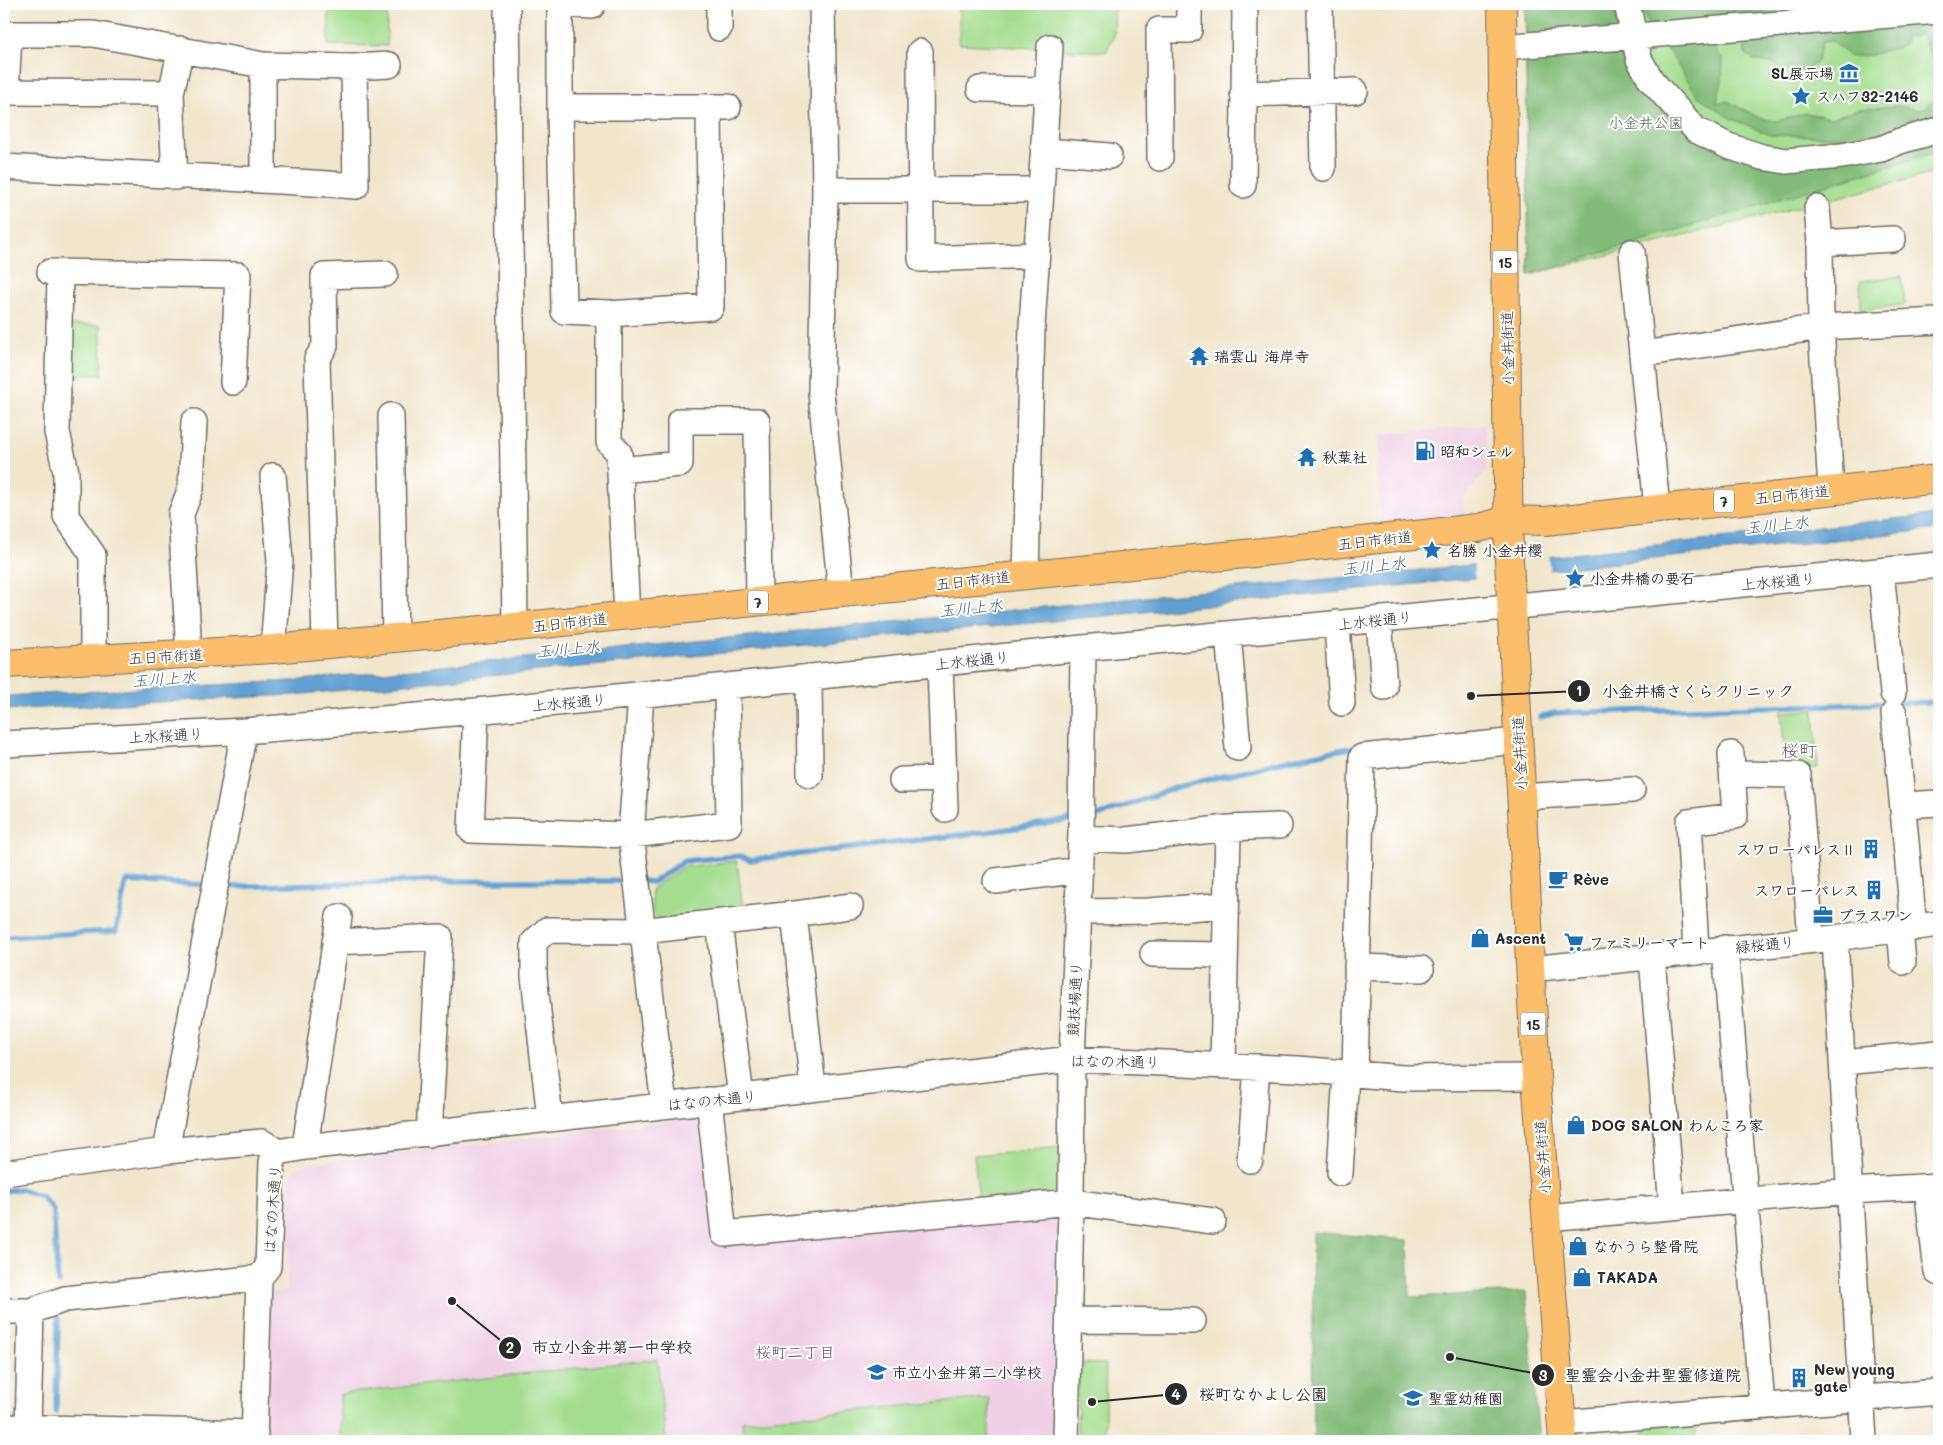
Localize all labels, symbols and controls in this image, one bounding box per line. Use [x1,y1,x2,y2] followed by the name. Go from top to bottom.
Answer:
[1838,62,1860,84] museum icon: SL展示場
[1771,63,1834,83] place label: SL展示場
[1790,85,1812,107] place icon: スハフ32-2146
[1816,86,1918,106] place label: スハフ32-2146
[1608,112,1684,132] park label: 小金井公園
[1492,250,1518,274] road number: 15
[1496,310,1518,386] street label: 小金井街道
[1188,345,1210,367] temple icon: 瑞雲山 海岸寺
[1214,346,1309,366] place label: 瑞雲山 海岸寺
[1414,440,1436,462] fuel station icon: 昭和シェル
[1440,441,1514,461] place label: 昭和シェル
[1296,446,1318,468] temple icon: 秋葉社
[1322,447,1367,467] place label: 秋葉社
[1754,480,1830,508] street label: 五日市街道
[1714,490,1734,512] road number: 7
[1744,510,1810,538] water label: 玉川上水
[1337,526,1413,554] street label: 五日市街道
[1421,539,1443,561] place icon: 名勝 小金井櫻
[1447,540,1542,560] place label: 名勝 小金井櫻
[1341,551,1407,579] water label: 玉川上水
[935,566,1011,594] street label: 五日市街道
[1564,567,1586,589] place icon: 小金井橋の要石
[1590,568,1695,588] place label: 小金井橋の要石
[1740,568,1816,594] street label: 上水桜通り
[748,590,768,614] road number: 7
[938,593,1004,621] water label: 玉川上水
[1337,606,1413,634] street label: 上水桜通り
[532,608,608,636] street label: 五日市街道
[535,635,601,661] water label: 玉川上水
[128,644,204,668] street label: 五日市街道
[934,646,1010,674] street label: 上水桜通り
[131,665,197,691] water label: 玉川上水
[1567,675,1804,706] callout: 小金井橋さくらクリニック
[1576,680,1582,700] text: 1
[1602,680,1794,701] text: 小金井橋さくらクリニック
[531,689,607,715] street label: 上水桜通り
[1507,715,1531,791] street label: 小金井街道
[128,723,204,747] street label: 上水桜通り
[1781,738,1817,762] district label: 桜町
[1860,838,1882,860] building icon: スワローパレスⅡ
[1736,839,1856,859] place label: スワローパレスⅡ
[1547,868,1569,890] cafe icon: Rève
[1573,869,1609,889] place label: Rève
[1863,879,1885,901] building icon: スワローパレス
[1754,880,1859,900] place label: スワローパレス
[1812,904,1834,926] office icon: プラスワン
[1838,905,1912,925] place label: プラスワン
[1469,927,1491,949] shop icon: Ascent
[1495,928,1547,948] place label: Ascent
[1563,931,1585,953] supermarket icon: ファミリーマート
[1734,931,1796,957] street label: 緑桜通り
[1589,932,1710,952] place label: ファミリーマート
[1062,961,1086,1037] street label: 競技場通り
[1520,1012,1546,1036] road number: 15
[1070,1050,1160,1072] street label: はなの木通り
[666,1085,758,1115] street label: はなの木通り
[1565,1114,1587,1136] shop icon: DOG SALON わんころ家
[1591,1115,1763,1135] place label: DOG SALON わんころ家
[1529,1119,1555,1195] street label: 小金井街道
[259,1163,285,1255] street label: はなの木通り
[1567,1235,1589,1257] shop icon: なかうら整骨院
[1593,1236,1698,1256] place label: なかうら整骨院
[1571,1266,1593,1288] shop icon: TAKADA
[1597,1267,1658,1287] place label: TAKADA
[497,1332,702,1363] callout: 市立小金井第一中学校
[532,1336,692,1357] text: 市立小金井第一中学校
[506,1337,514,1357] text: 2
[755,1341,835,1362] district label: 桜町二丁目
[1814,1359,1895,1396] place label: New young gate
[1530,1360,1751,1391] callout: 聖霊会小金井聖霊修道院
[866,1361,888,1383] school or university icon: 市立小金井第二小学校
[892,1362,1042,1382] place label: 市立小金井第二小学校
[1565,1364,1741,1385] text: 聖霊会小金井聖霊修道院
[1538,1365,1548,1385] text: 3
[1788,1367,1810,1389] building icon: New young gate
[1164,1379,1337,1410] callout: 桜町なかよし公園
[1199,1383,1327,1404] text: 桜町なかよし公園
[1171,1384,1181,1404] text: 4
[1402,1387,1424,1409] school or university icon: 聖霊幼稚園
[1428,1388,1503,1408] place label: 聖霊幼稚園

